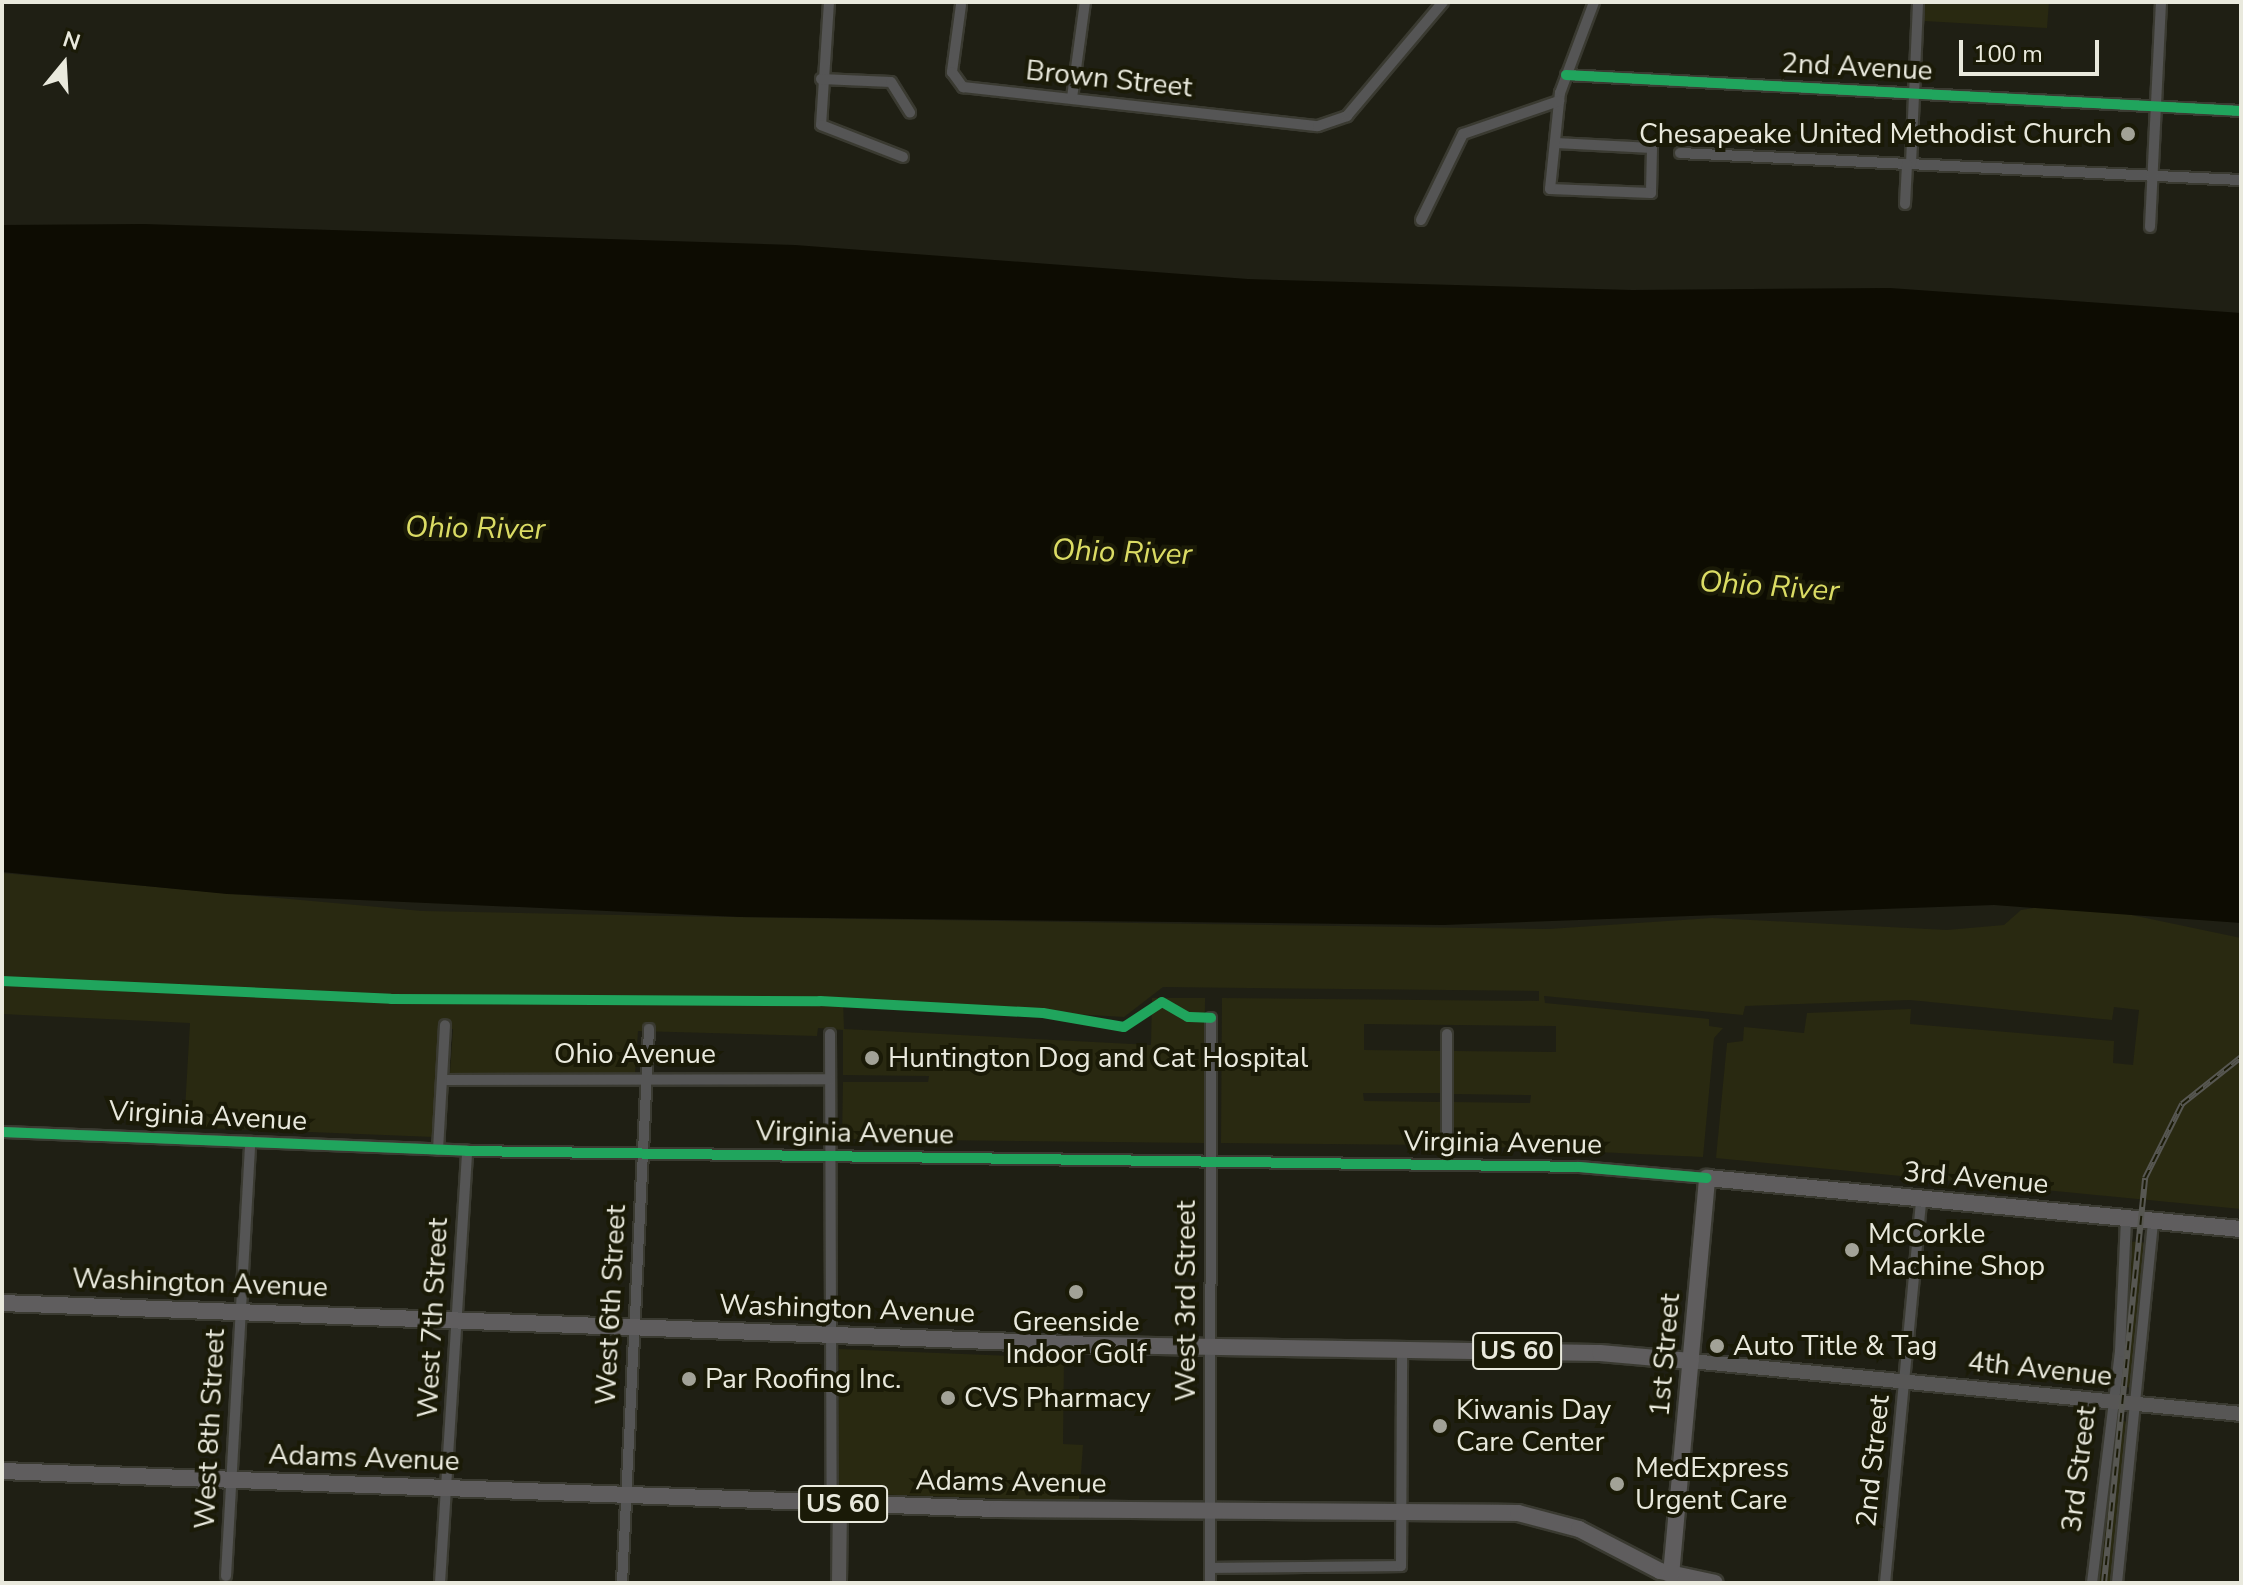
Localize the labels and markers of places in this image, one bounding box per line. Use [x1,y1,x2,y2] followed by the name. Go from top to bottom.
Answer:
[1639,117,2112,151] place label: Chesapeake United Methodist Church
[2119,125,2137,143] marker: Chesapeake United Methodist Church
[888,1041,1308,1075] place label: Huntington Dog and Cat Hospital
[863,1049,881,1067] marker: Huntington Dog and Cat Hospital
[1868,1217,2045,1283] place label: McCorkle Machine Shop
[1843,1241,1861,1259] marker: McCorkle Machine Shop
[1067,1283,1085,1301] marker: Greenside Indoor Golf
[1005,1305,1147,1371] place label: Greenside Indoor Golf
[1733,1329,1938,1363] place label: Auto Title & Tag
[1708,1337,1726,1355] marker: Auto Title & Tag
[705,1362,901,1396] place label: Par Roofing Inc.
[680,1370,698,1388] marker: Par Roofing Inc.
[964,1381,1151,1415] place label: CVS Pharmacy
[939,1389,957,1407] marker: CVS Pharmacy
[1456,1393,1611,1459] place label: Kiwanis Day Care Center
[1431,1417,1449,1435] marker: Kiwanis Day Care Center
[1635,1451,1789,1517] place label: MedExpress Urgent Care
[1606,1473,1628,1495] marker: MedExpress Urgent Care

